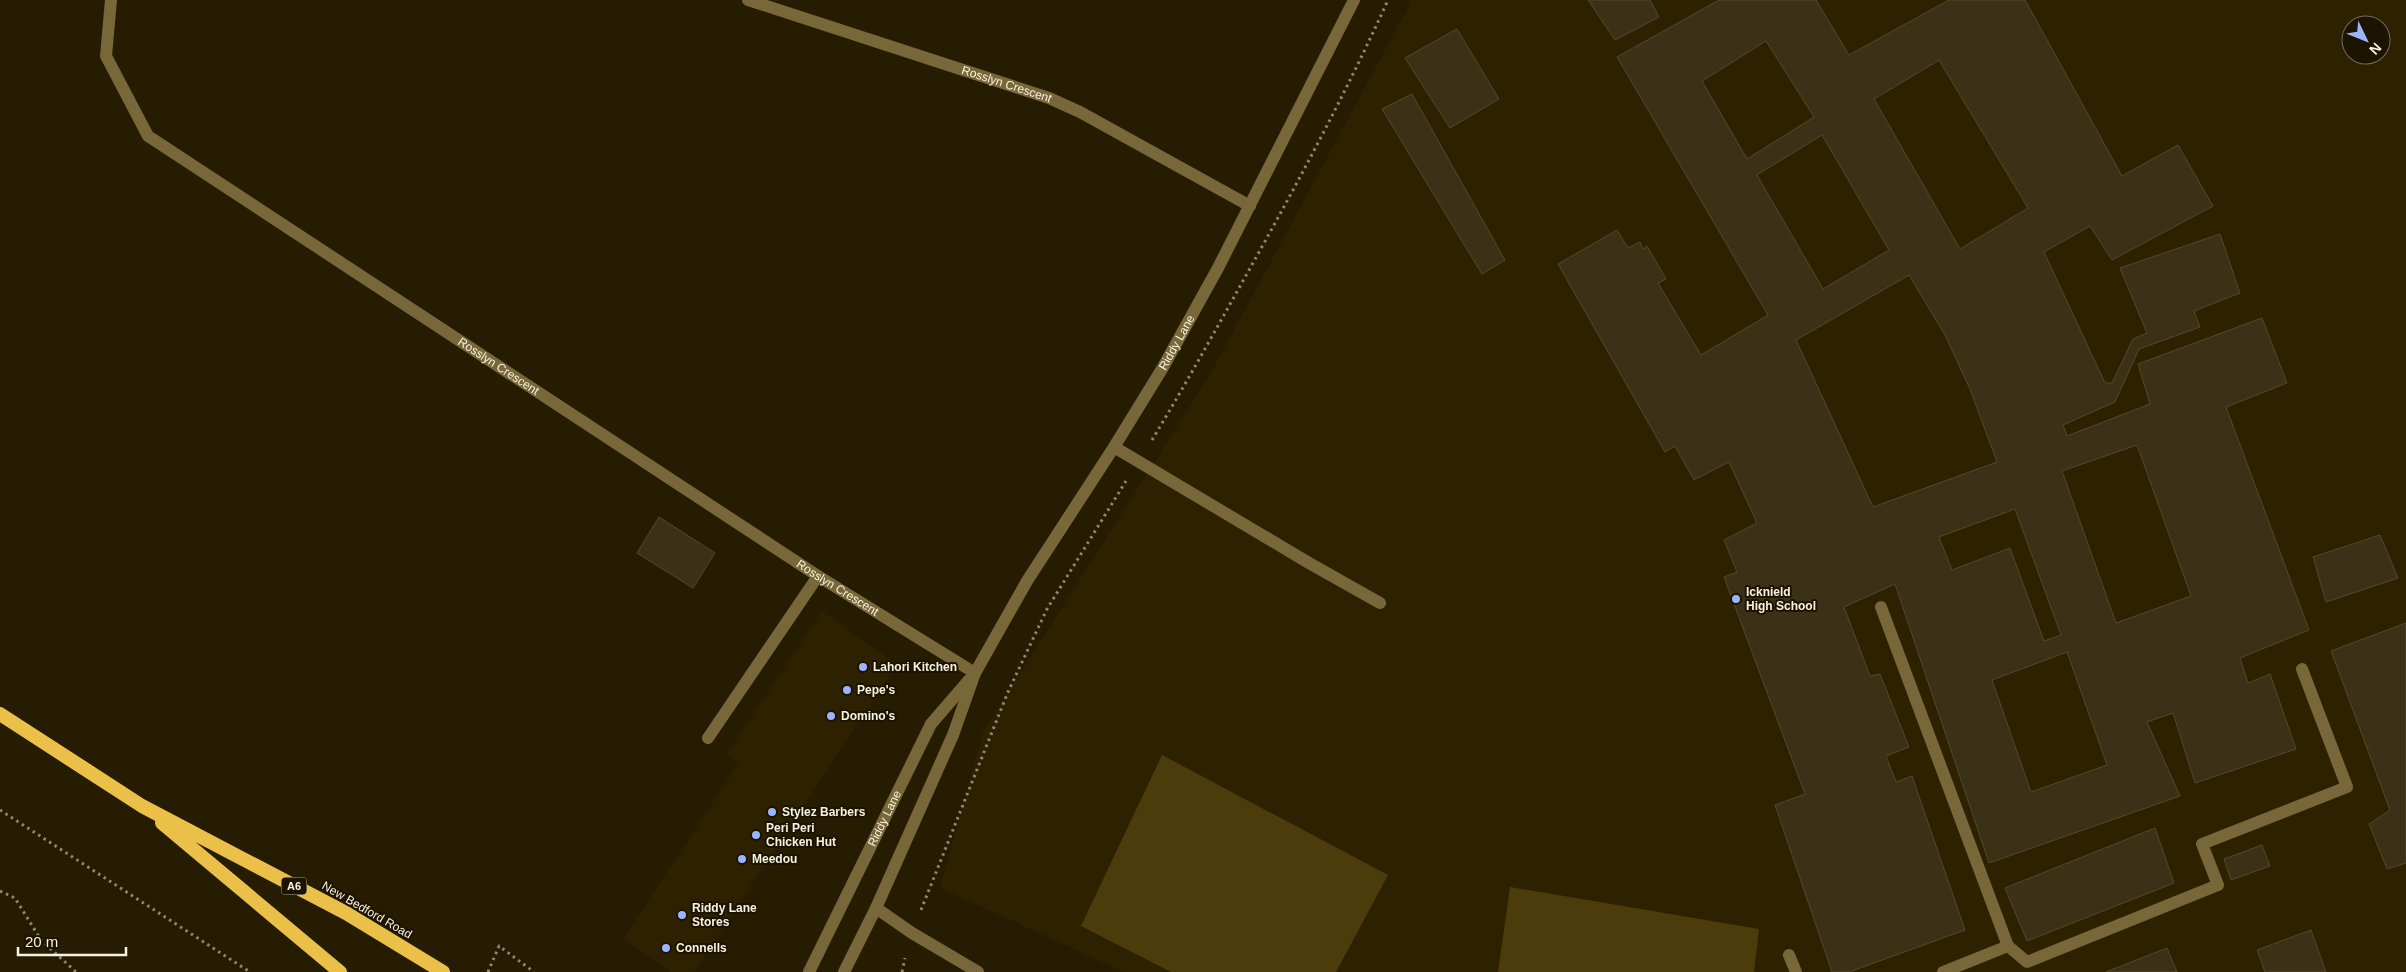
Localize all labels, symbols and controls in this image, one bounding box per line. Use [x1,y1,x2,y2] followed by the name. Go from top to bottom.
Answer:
[2341,15,2391,65] north arrow
[2366,40,2385,58] text: N
[960,63,1055,106] street label: Rosslyn Crescent
[1156,312,1198,373] street label: Riddy Lane
[455,335,542,398] street label: Rosslyn Crescent
[794,557,882,619] street label: Rosslyn Crescent
[1746,585,1816,613] place label: Icknield High School
[1730,593,1742,605] marker: Icknield High School
[873,660,957,674] place label: Lahori Kitchen
[857,661,869,673] marker: Lahori Kitchen
[857,683,896,697] place label: Pepe's
[841,684,853,696] marker: Pepe's
[841,709,896,723] place label: Domino's
[825,710,837,722] marker: Domino's
[865,788,904,849] street label: Riddy Lane
[782,805,866,819] place label: Stylez Barbers
[766,806,778,818] marker: Stylez Barbers
[766,821,836,849] place label: Peri Peri Chicken Hut
[750,829,762,841] marker: Peri Peri Chicken Hut
[752,852,797,866] place label: Meedou
[736,853,748,865] marker: Meedou
[282,878,306,894] road number: A6
[320,879,414,941] street label: New Bedford Road
[692,901,757,929] place label: Riddy Lane Stores
[676,909,688,921] marker: Riddy Lane Stores
[18,924,125,956] scale bar
[25,933,58,950] text: 20 m
[676,941,727,955] place label: Connells
[660,942,672,954] marker: Connells

